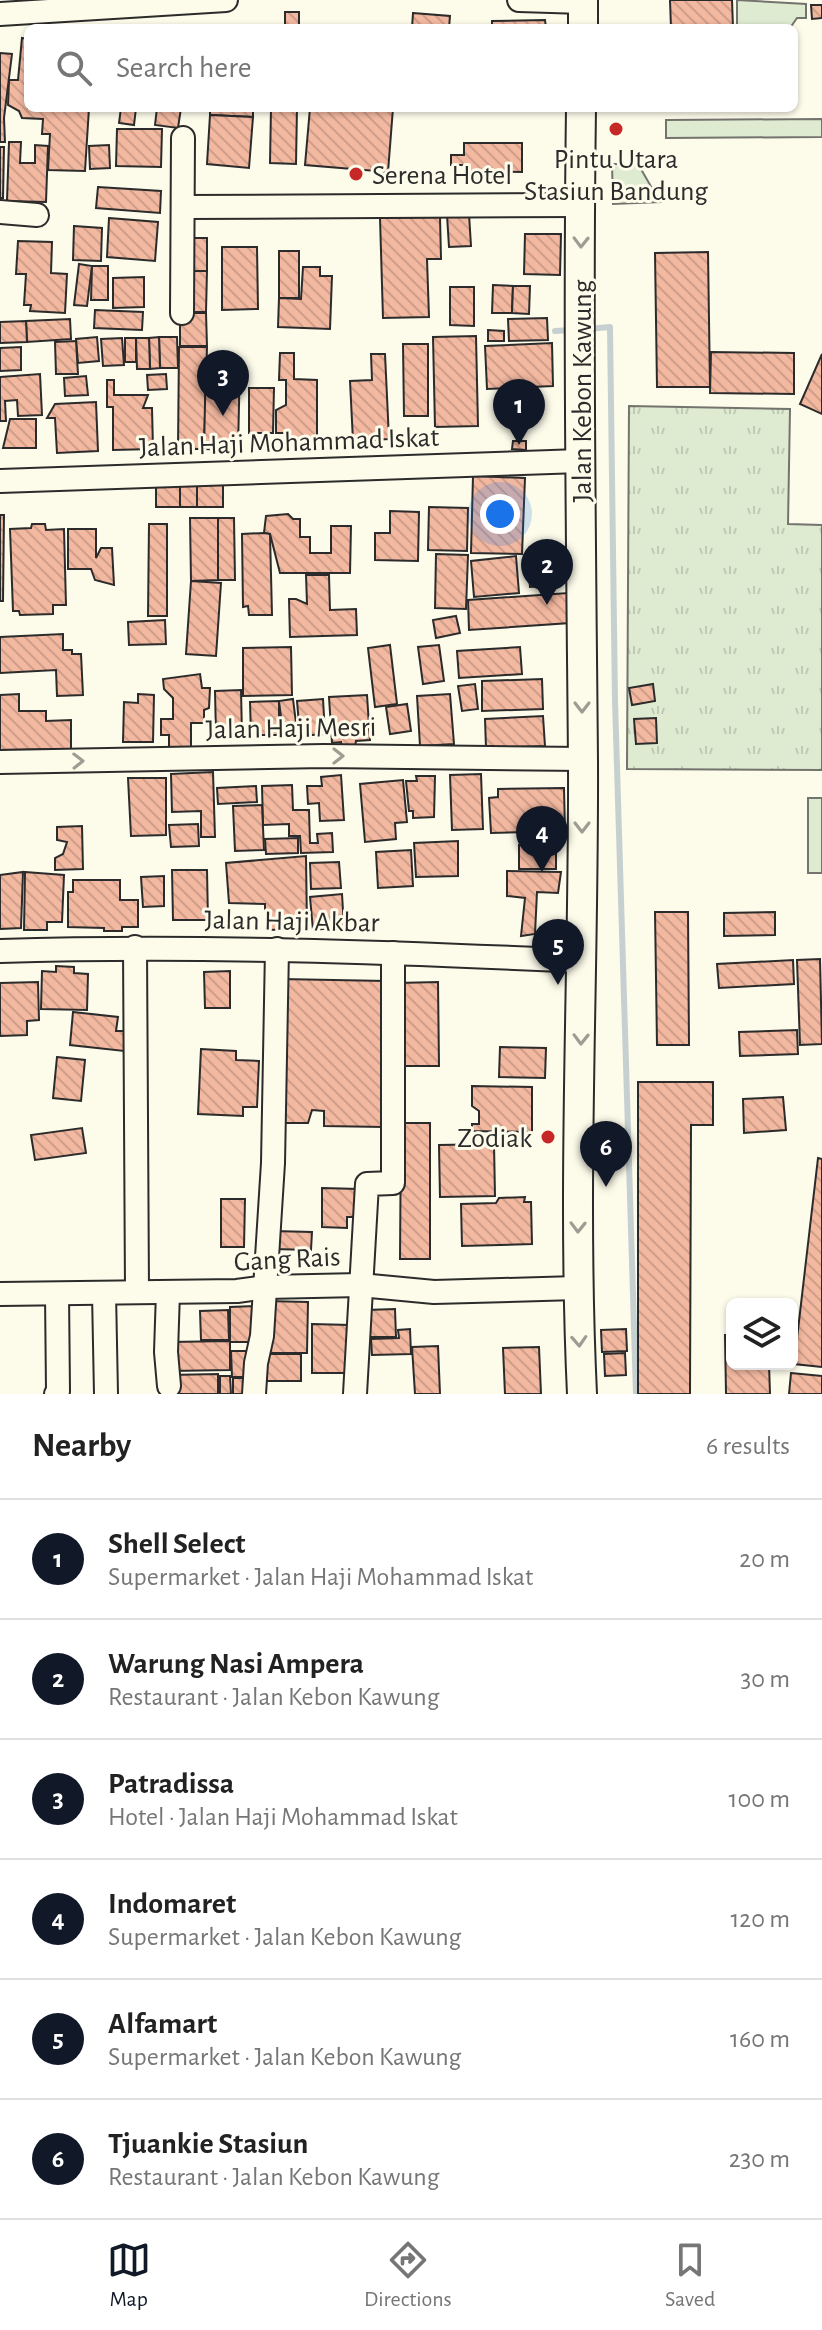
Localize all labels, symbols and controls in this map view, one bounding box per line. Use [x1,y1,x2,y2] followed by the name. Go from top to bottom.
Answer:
[24,24,798,112] search box
[52,46,96,90] icon: search
[116,53,252,83] text: Search here
[607,120,625,138] marker: Pintu Utara Stasiun Bandung
[524,146,708,206] place label: Pintu Utara Stasiun Bandung
[372,162,512,190] place label: Serena Hotel
[347,165,365,183] marker: Serena Hotel
[572,236,590,249] one-way arrow
[569,279,597,502] street label: Jalan Kebon Kawung
[197,350,249,416] pin: 3
[493,379,545,445] pin: 1
[138,424,440,462] street label: Jalan Haji Mohammad Iskat
[480,494,520,534] your location
[521,539,573,605] pin: 2
[573,701,591,714] one-way arrow
[205,714,377,744] street label: Jalan Haji Mesri
[332,747,345,765] one-way arrow
[72,752,85,770] one-way arrow
[516,806,568,872] pin: 4
[573,821,591,834] one-way arrow
[204,906,380,938] street label: Jalan Haji Akbar
[532,919,584,985] pin: 5
[572,1033,589,1046] one-way arrow
[580,1121,632,1187] pin: 6
[457,1125,532,1153] place label: Zodiak
[539,1128,557,1146] marker: Zodiak
[569,1221,587,1234] one-way arrow
[233,1243,341,1277] street label: Gang Rais
[726,1298,798,1370] map controls
[726,1298,798,1370] button: layers
[571,1335,588,1348] one-way arrow
[32,1429,131,1463] text: Nearby
[706,1433,790,1459] text: 6 results
[108,1529,245,1559] text: Shell Select
[53,1546,63,1572] text: 1
[739,1546,790,1572] text: 20 m
[108,1564,533,1590] text: Supermarket · Jalan Haji Mohammad Iskat
[108,1649,364,1679] text: Warung Nasi Ampera
[52,1666,64,1692] text: 2
[740,1666,790,1692] text: 30 m
[108,1684,439,1710] text: Restaurant · Jalan Kebon Kawung
[108,1769,234,1799] text: Patradissa
[52,1786,64,1812] text: 3
[729,1786,790,1812] text: 100 m
[108,1804,458,1830] text: Hotel · Jalan Haji Mohammad Iskat
[108,1889,236,1919] text: Indomaret
[51,1906,65,1932] text: 4
[730,1906,790,1932] text: 120 m
[108,1924,461,1950] text: Supermarket · Jalan Kebon Kawung
[108,2009,217,2039] text: Alfamart
[52,2026,64,2052] text: 5
[730,2026,790,2052] text: 160 m
[108,2044,461,2070] text: Supermarket · Jalan Kebon Kawung
[108,2129,308,2159] text: Tjuankie Stasiun
[52,2146,64,2172] text: 6
[729,2146,790,2172] text: 230 m
[108,2164,439,2190] text: Restaurant · Jalan Kebon Kawung
[107,2238,151,2312] tab: Map
[364,2238,452,2312] tab: Directions
[665,2238,715,2312] tab: Saved

